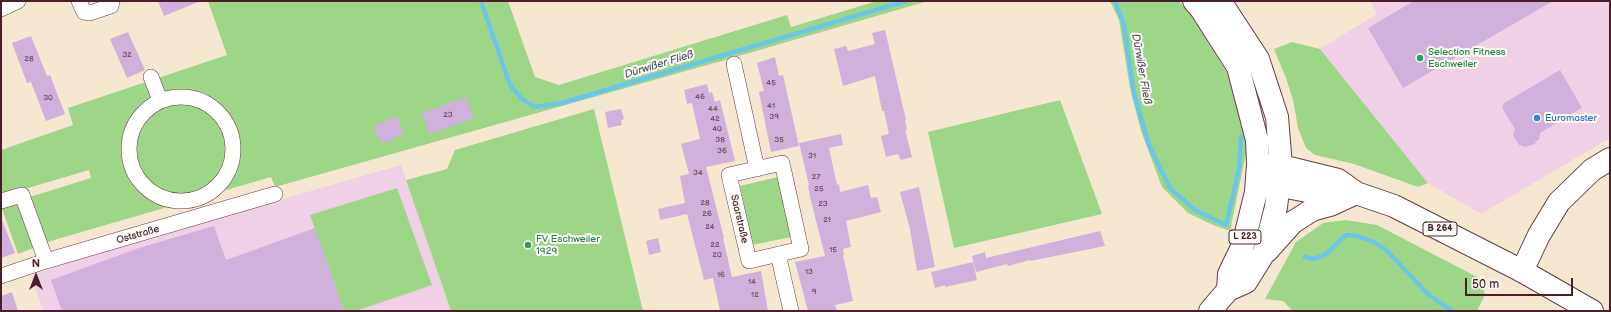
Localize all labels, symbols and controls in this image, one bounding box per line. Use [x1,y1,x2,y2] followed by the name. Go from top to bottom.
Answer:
[1128,33,1154,105] water label: Dürwißer Fließ
[1428,46,1506,70] place label: Selection Fitness Eschweiler
[623,48,695,82] water label: Dürwißer Fließ
[122,50,132,60] house number: 32
[1415,53,1425,63] marker: Selection Fitness Eschweiler
[24,54,34,64] house number: 28
[766,78,776,88] house number: 45
[695,92,705,102] house number: 46
[43,93,53,103] house number: 30
[767,101,775,111] house number: 41
[708,104,718,114] house number: 44
[443,110,453,120] house number: 23
[769,112,779,122] house number: 39
[1545,112,1597,124] place label: Euromaster
[1532,113,1542,123] marker: Euromaster
[710,114,720,124] house number: 42
[712,124,722,134] house number: 40
[715,135,725,145] house number: 38
[774,135,784,145] house number: 35
[717,146,727,156] house number: 36
[808,151,816,161] house number: 31
[693,168,703,178] house number: 34
[812,172,820,182] house number: 27
[814,184,824,194] house number: 25
[728,193,750,245] street label: Saarstraße
[700,198,710,208] house number: 28
[818,199,828,209] house number: 23
[702,209,712,219] house number: 26
[823,215,831,225] house number: 21
[705,222,715,232] house number: 24
[1423,222,1457,236] road number: B 264
[115,223,161,247] street label: Oststraße
[1229,230,1261,244] road number: L 223
[536,233,600,256] place label: FV Eschweiler 1929
[523,240,533,250] marker: FV Eschweiler 1929
[710,240,720,250] house number: 22
[829,245,837,255] house number: 15
[712,250,722,260] house number: 20
[16,256,56,296] north arrow
[32,257,40,270] text: N
[805,267,813,277] house number: 13
[717,270,725,280] house number: 16
[1467,270,1575,296] scale bar
[748,277,756,287] house number: 14
[1472,277,1499,292] text: 50 m
[812,287,816,297] house number: 9
[751,290,759,300] house number: 12

